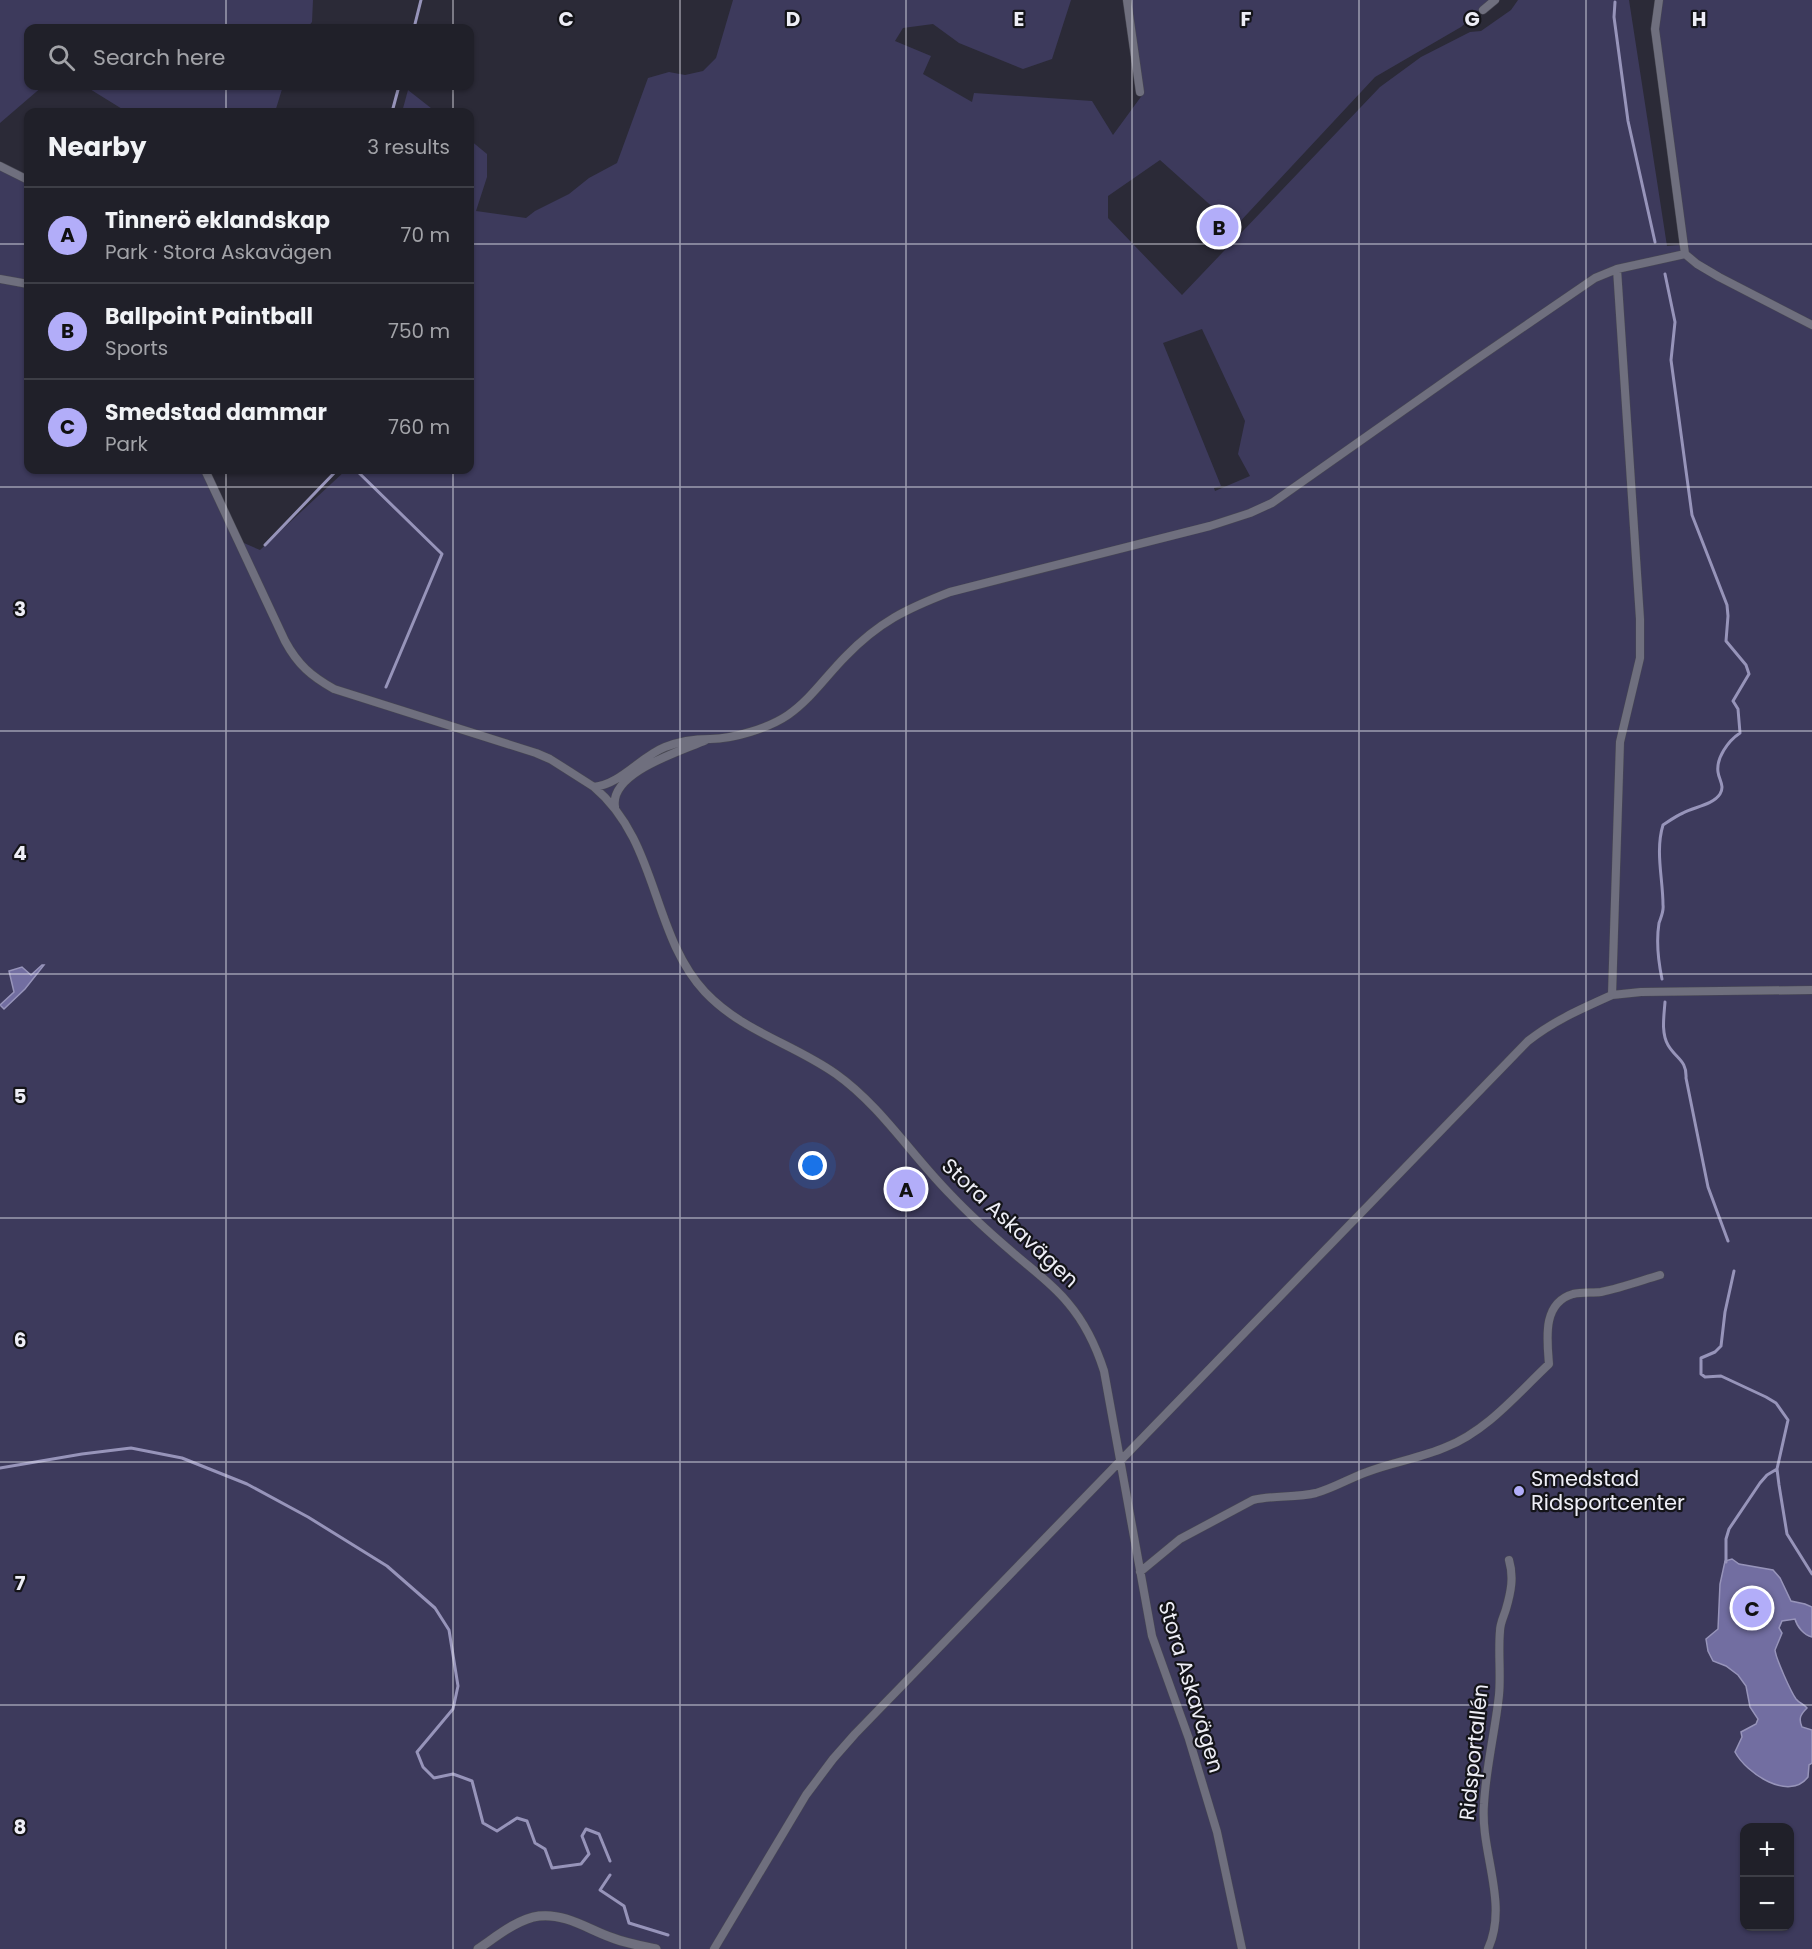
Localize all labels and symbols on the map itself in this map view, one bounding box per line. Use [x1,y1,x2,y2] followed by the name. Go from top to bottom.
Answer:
[558,5,574,33] text: C
[786,5,800,33] text: D
[1014,5,1024,33] text: E
[1241,5,1252,33] text: F
[1464,5,1480,33] text: G
[1692,5,1706,33] text: H
[1200,204,1238,250] pin: B
[14,595,26,623] text: 3
[13,839,27,867] text: 4
[14,1082,27,1110] text: 5
[798,1151,827,1180] your location
[935,1151,1085,1294] street label: Stora Askavägen
[886,1166,926,1212] pin: A
[14,1326,26,1354] text: 6
[1531,1464,1685,1517] place label: Smedstad Ridsportcenter
[1512,1484,1526,1498] marker: Smedstad Ridsportcenter
[15,1569,26,1597] text: 7
[1732,1586,1772,1630] pin: C
[1152,1598,1231,1776] street label: Stora Askavägen
[1452,1682,1495,1822] street label: Ridsportallén
[14,1813,26,1841] text: 8

